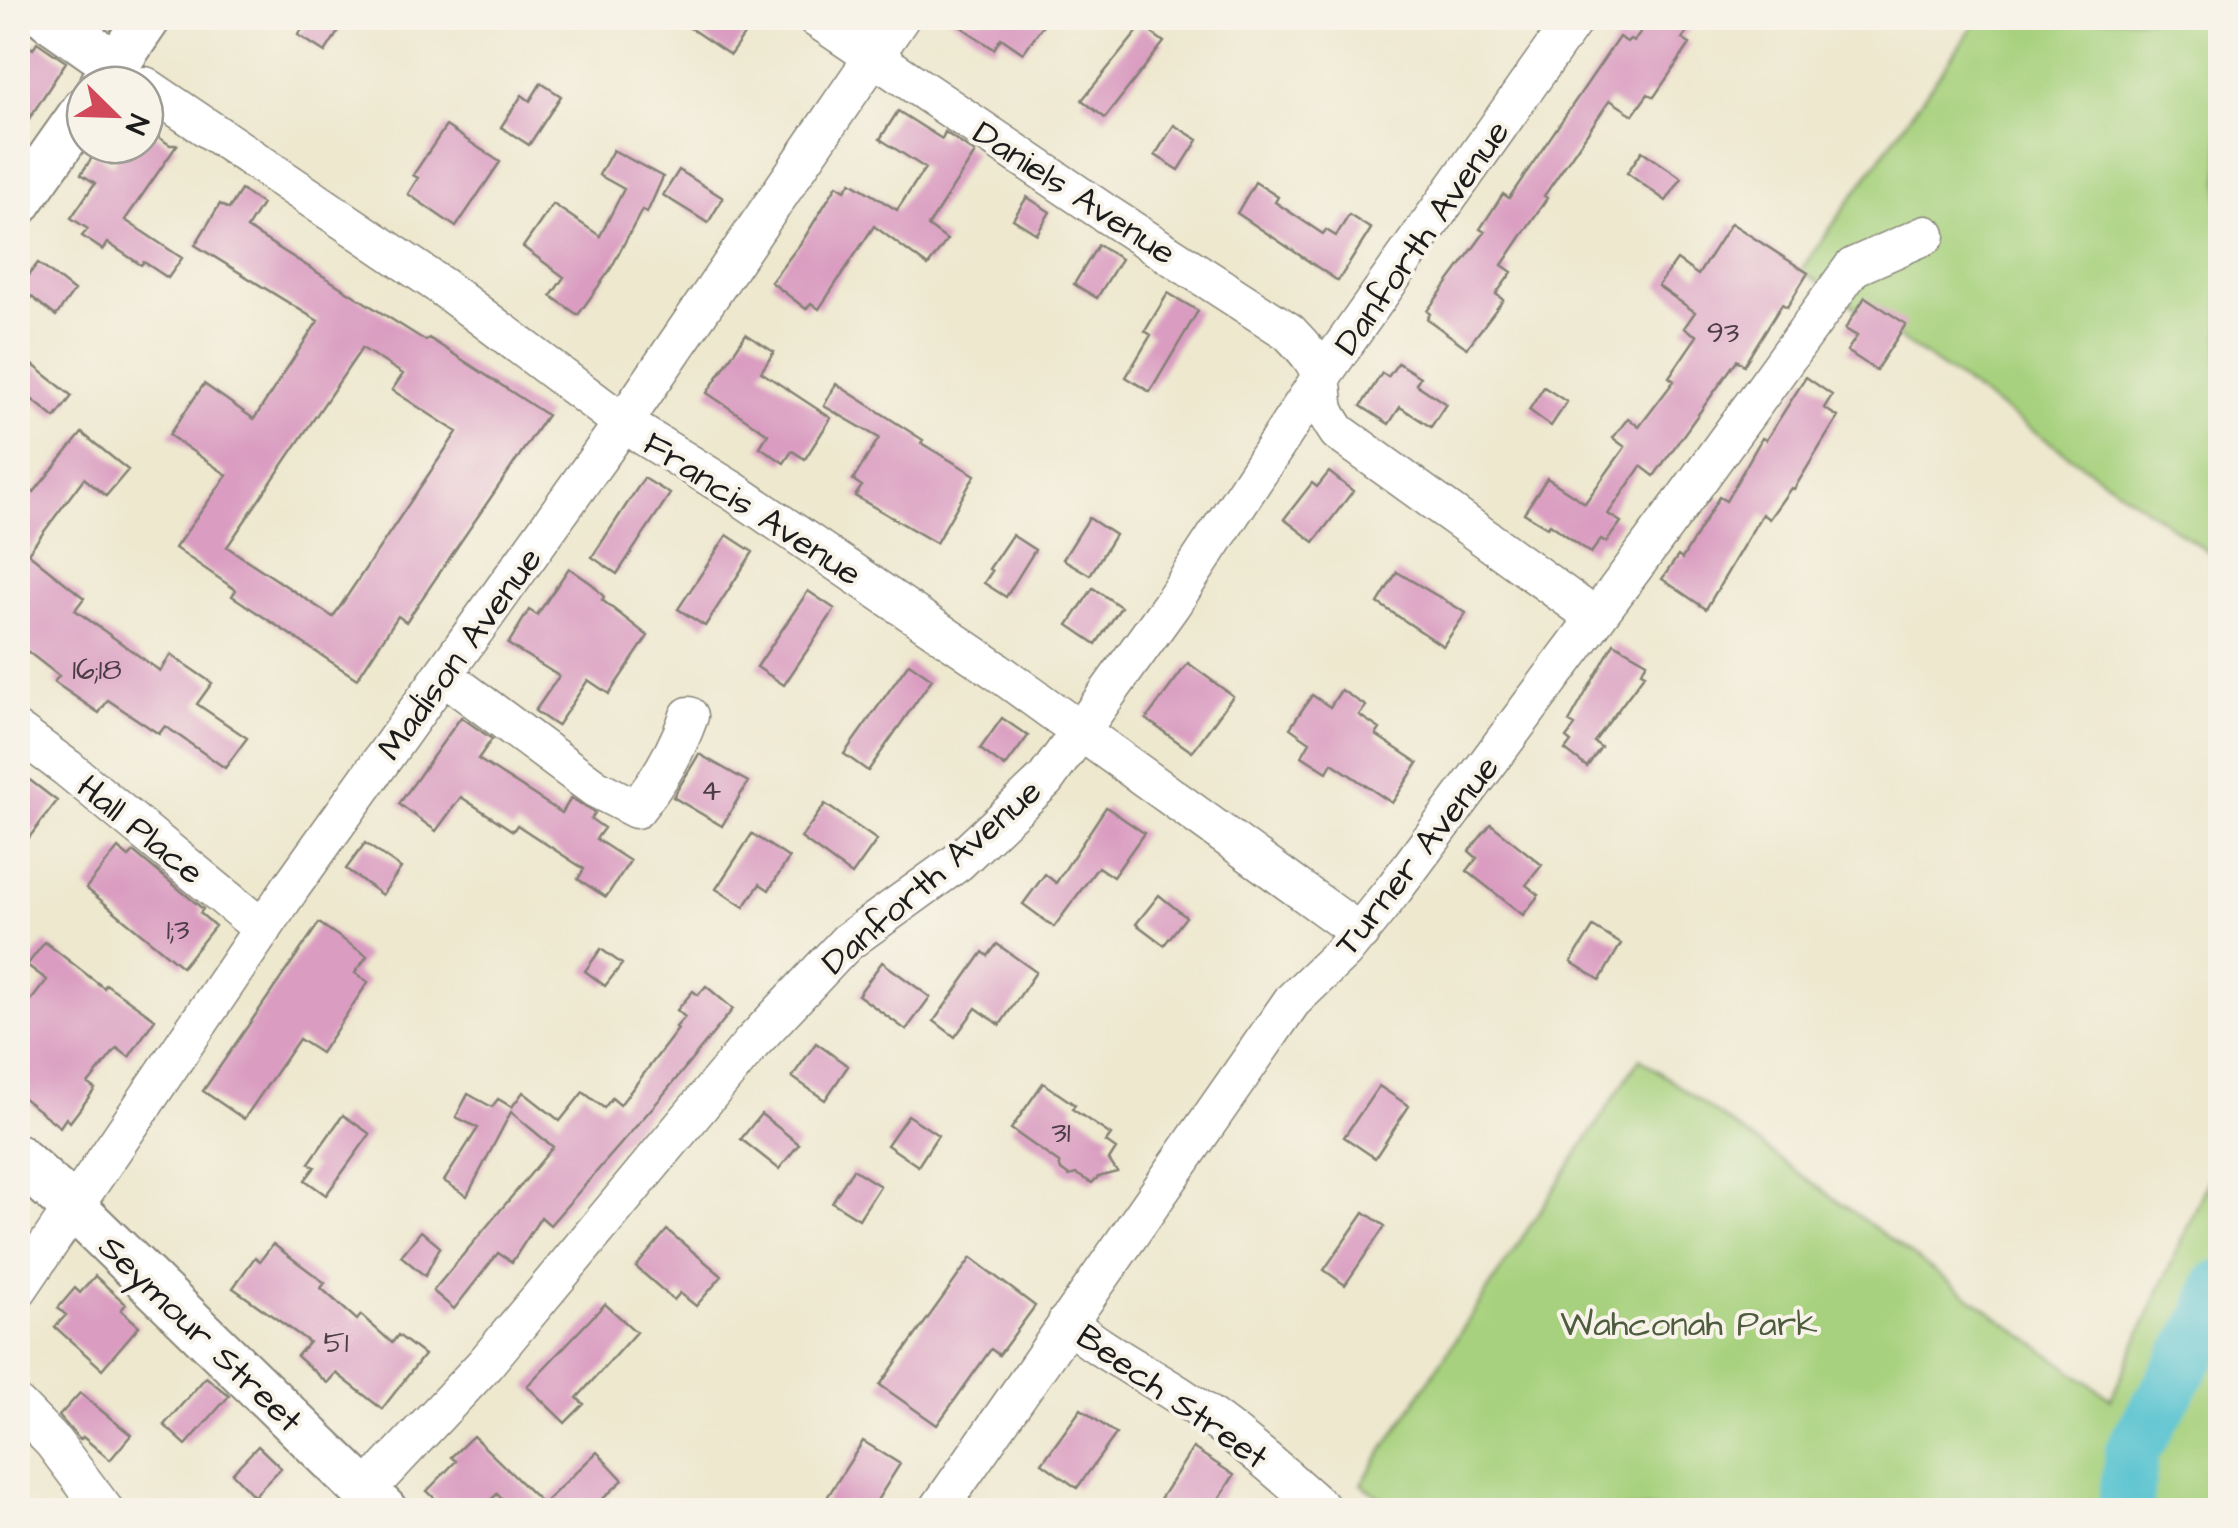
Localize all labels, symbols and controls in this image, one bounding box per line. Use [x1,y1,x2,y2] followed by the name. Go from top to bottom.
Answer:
[65,65,165,165] north arrow
[115,108,158,140] text: N
[963,109,1185,277] street label: Daniels Avenue
[1323,110,1522,365] street label: Danforth Avenue
[1707,312,1739,354] house number: 93
[633,420,871,598] street label: Francis Avenue
[366,537,554,770] street label: Madison Avenue
[72,649,122,691] house number: 16;18
[1323,745,1511,967] street label: Turner Avenue
[66,764,214,897] street label: Hall Place
[811,768,1053,986] street label: Danforth Avenue
[701,770,721,812] house number: 4
[167,909,189,951] house number: 1;3
[1051,1112,1071,1154] house number: 31
[86,1224,313,1445] street label: Seymour Street
[1560,1300,1818,1349] park label: Wahconah Park
[1066,1313,1278,1482] street label: Beech Street
[323,1322,349,1364] house number: 51

